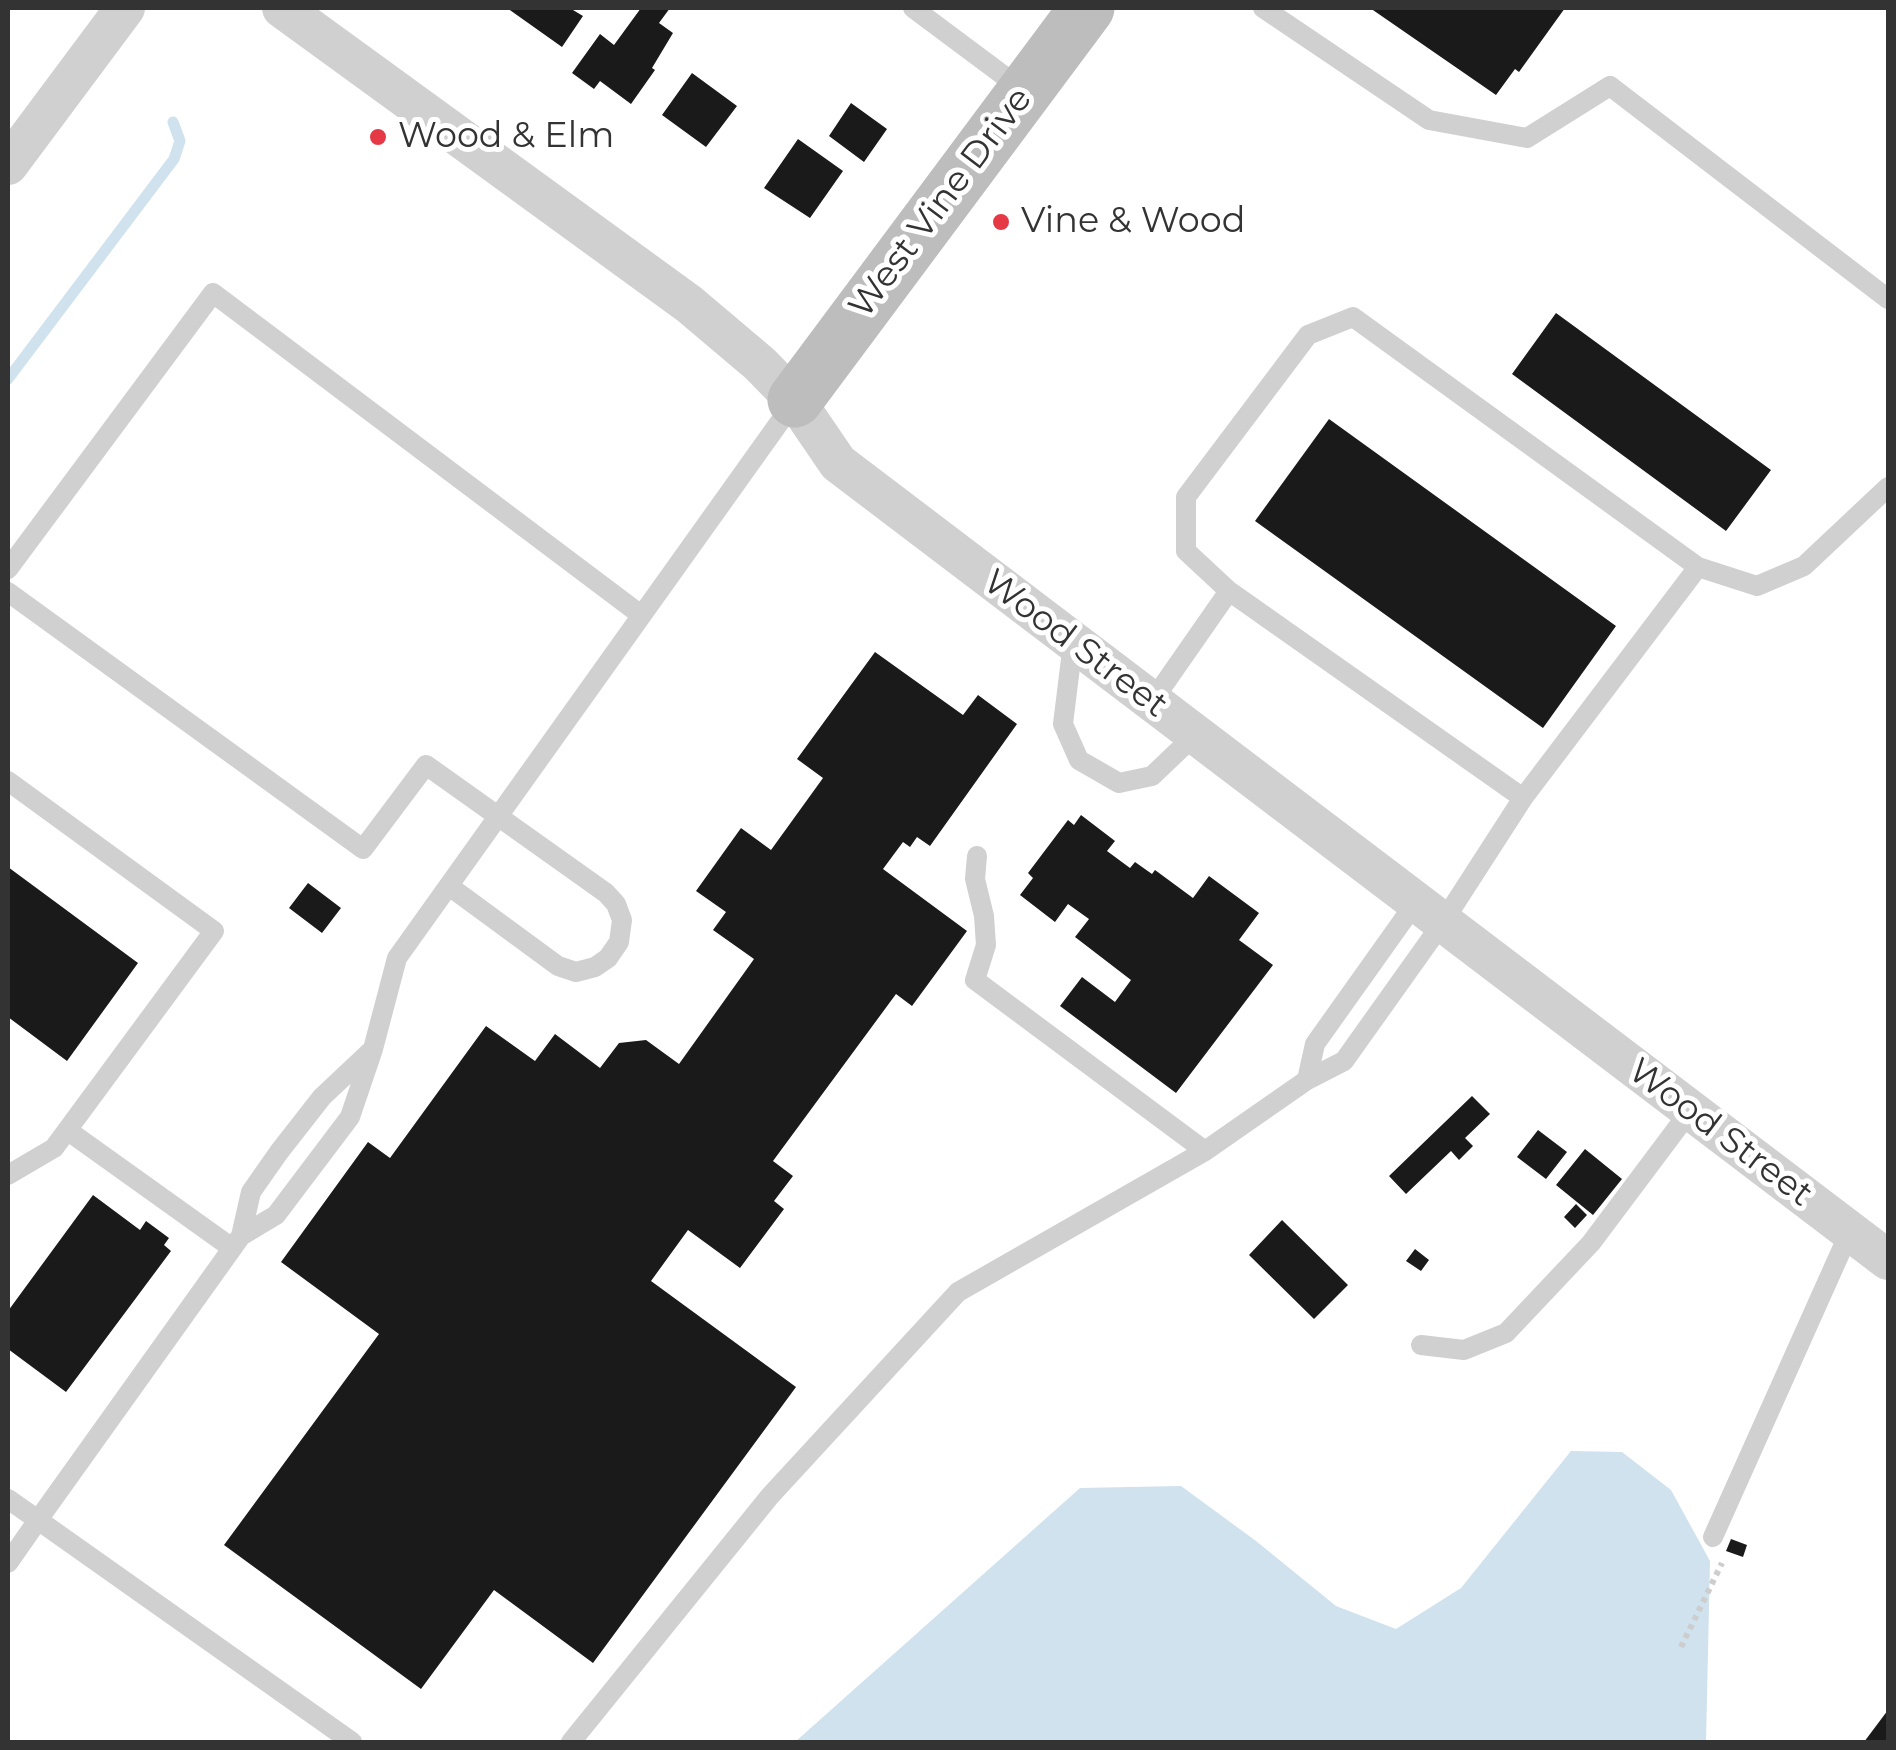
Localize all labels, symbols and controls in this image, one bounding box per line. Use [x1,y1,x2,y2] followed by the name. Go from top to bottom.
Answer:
[841,80,1041,326] street label: West Vine Drive
[398,116,614,158] place label: Wood & Elm
[367,126,389,148] marker: Wood & Elm
[1021,201,1245,243] place label: Vine & Wood
[990,211,1012,233] marker: Vine & Wood
[975,561,1175,727] street label: Wood Street
[1620,1050,1820,1216] street label: Wood Street

